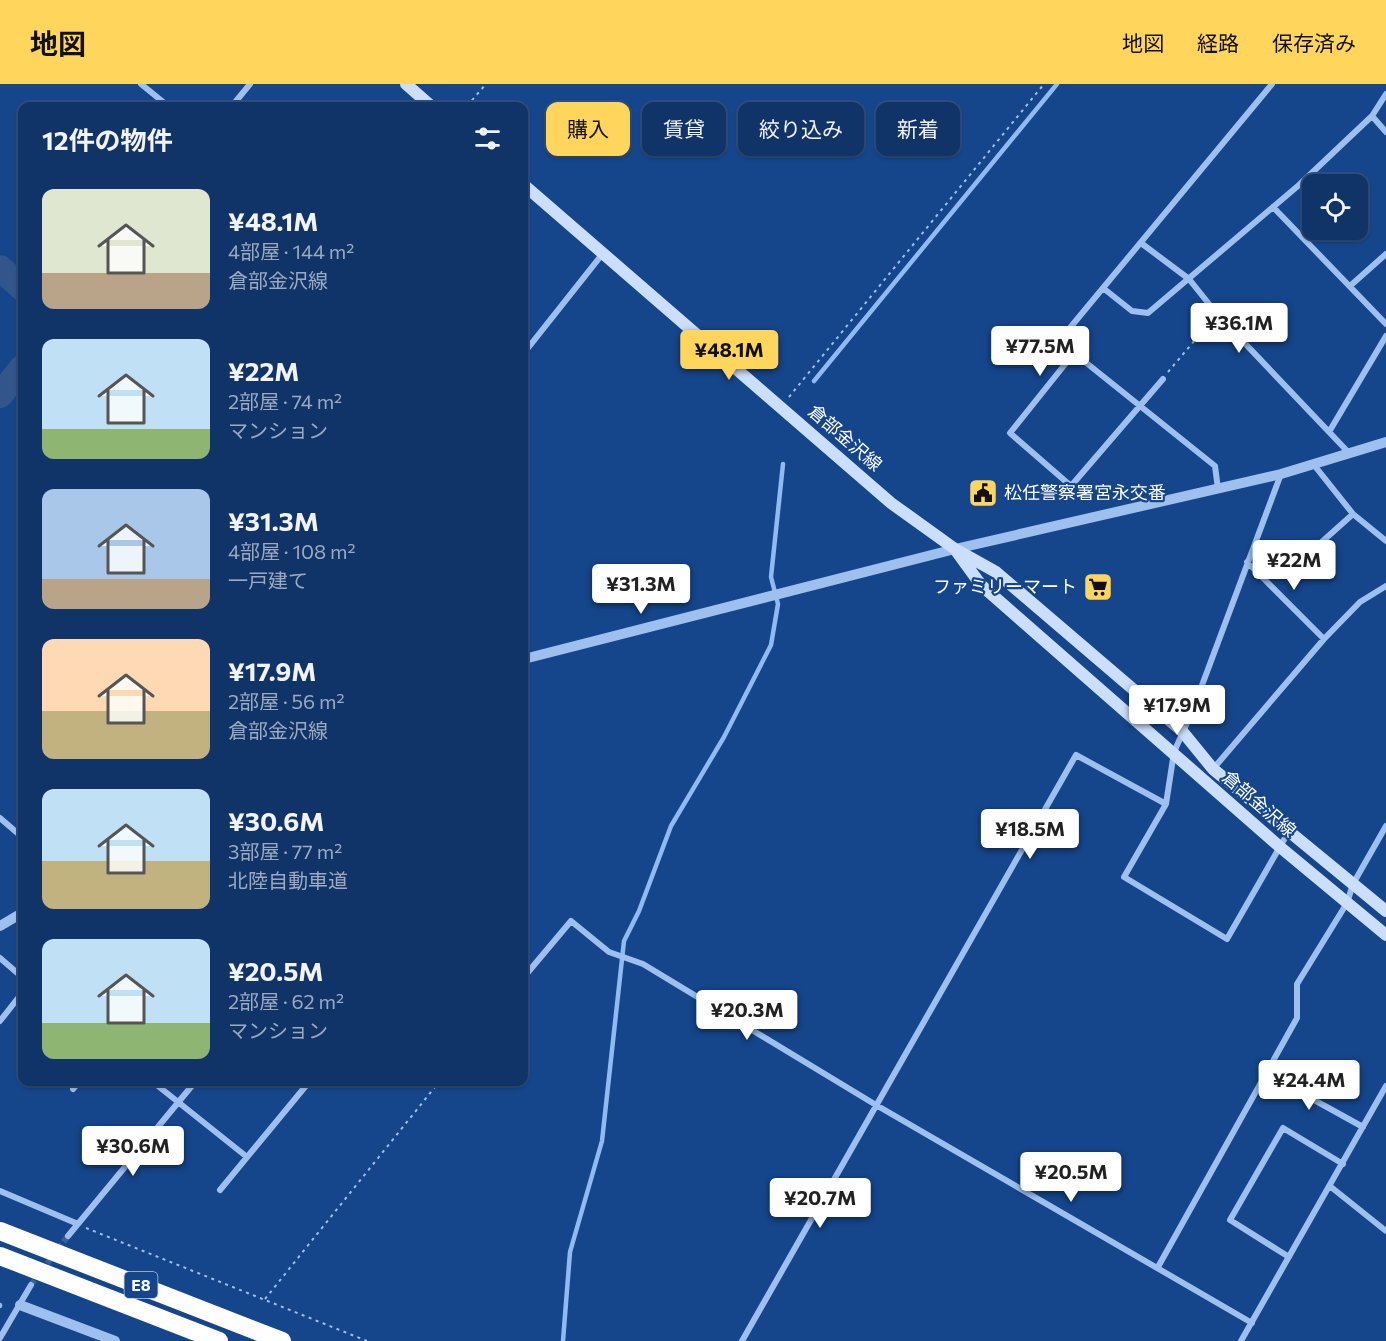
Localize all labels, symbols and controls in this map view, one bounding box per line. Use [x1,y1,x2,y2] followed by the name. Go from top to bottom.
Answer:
[30,26,86,60] text: 地図
[1122,30,1164,55] text: 地図
[1197,30,1239,55] text: 経路
[1272,30,1356,55] text: 保存済み
[546,102,630,156] chip: 購入
[642,102,726,156] chip: 賃貸
[738,102,864,156] chip: 絞り込み
[876,102,960,156] chip: 新着
[471,122,504,155] icon: filters
[42,124,173,155] text: 12件の物件
[1302,174,1368,240] map controls
[1302,174,1368,240] button: locate
[228,205,318,236] text: ¥48.1M
[90,213,162,285] icon: home
[228,239,354,263] text: 4部屋 · 144 m²
[228,268,328,292] text: 倉部金沢線
[1190,303,1288,354] pin: ¥36.1M
[1205,310,1273,334] text: ¥36.1M
[991,326,1089,377] pin: ¥77.5M
[680,330,778,381] pin: ¥48.1M
[1005,333,1075,357] text: ¥77.5M
[694,337,764,361] text: ¥48.1M
[228,355,299,386] text: ¥22M
[90,363,162,435] icon: home
[228,389,342,413] text: 2部屋 · 74 m²
[804,399,887,475] street label: 倉部金沢線
[228,418,328,442] text: マンション
[967,477,999,509] public building icon: 松任警察署宮永交番
[1004,481,1166,503] place label: 松任警察署宮永交番
[228,505,319,536] text: ¥31.3M
[90,513,162,585] icon: home
[228,539,355,563] text: 4部屋 · 108 m²
[1258,540,1330,591] pin: ¥22M
[1267,547,1321,571] text: ¥22M
[592,564,690,615] pin: ¥31.3M
[228,568,308,592] text: 一戸建て
[606,571,676,595] text: ¥31.3M
[1082,571,1114,603] supermarket icon: ファミリーマート
[933,575,1077,597] place label: ファミリーマート
[228,655,316,686] text: ¥17.9M
[90,663,162,735] icon: home
[1128,685,1226,736] pin: ¥17.9M
[228,689,344,713] text: 2部屋 · 56 m²
[1143,692,1211,716] text: ¥17.9M
[228,718,328,742] text: 倉部金沢線
[1218,765,1301,841] street label: 倉部金沢線
[228,805,324,836] text: ¥30.6M
[981,809,1079,860] pin: ¥18.5M
[90,813,162,885] icon: home
[995,816,1065,840] text: ¥18.5M
[228,839,342,863] text: 3部屋 · 77 m²
[228,868,348,892] text: 北陸自動車道
[228,955,323,986] text: ¥20.5M
[90,963,162,1035] icon: home
[228,989,344,1013] text: 2部屋 · 62 m²
[698,990,796,1041] pin: ¥20.3M
[710,997,784,1021] text: ¥20.3M
[228,1018,328,1042] text: マンション
[1260,1060,1358,1111] pin: ¥24.4M
[1273,1067,1345,1091] text: ¥24.4M
[84,1126,182,1177] pin: ¥30.6M
[96,1133,170,1157] text: ¥30.6M
[1022,1152,1120,1203] pin: ¥20.5M
[1034,1159,1108,1183] text: ¥20.5M
[771,1178,869,1229] pin: ¥20.7M
[784,1185,856,1209] text: ¥20.7M
[124,1272,158,1298] road number: E8

